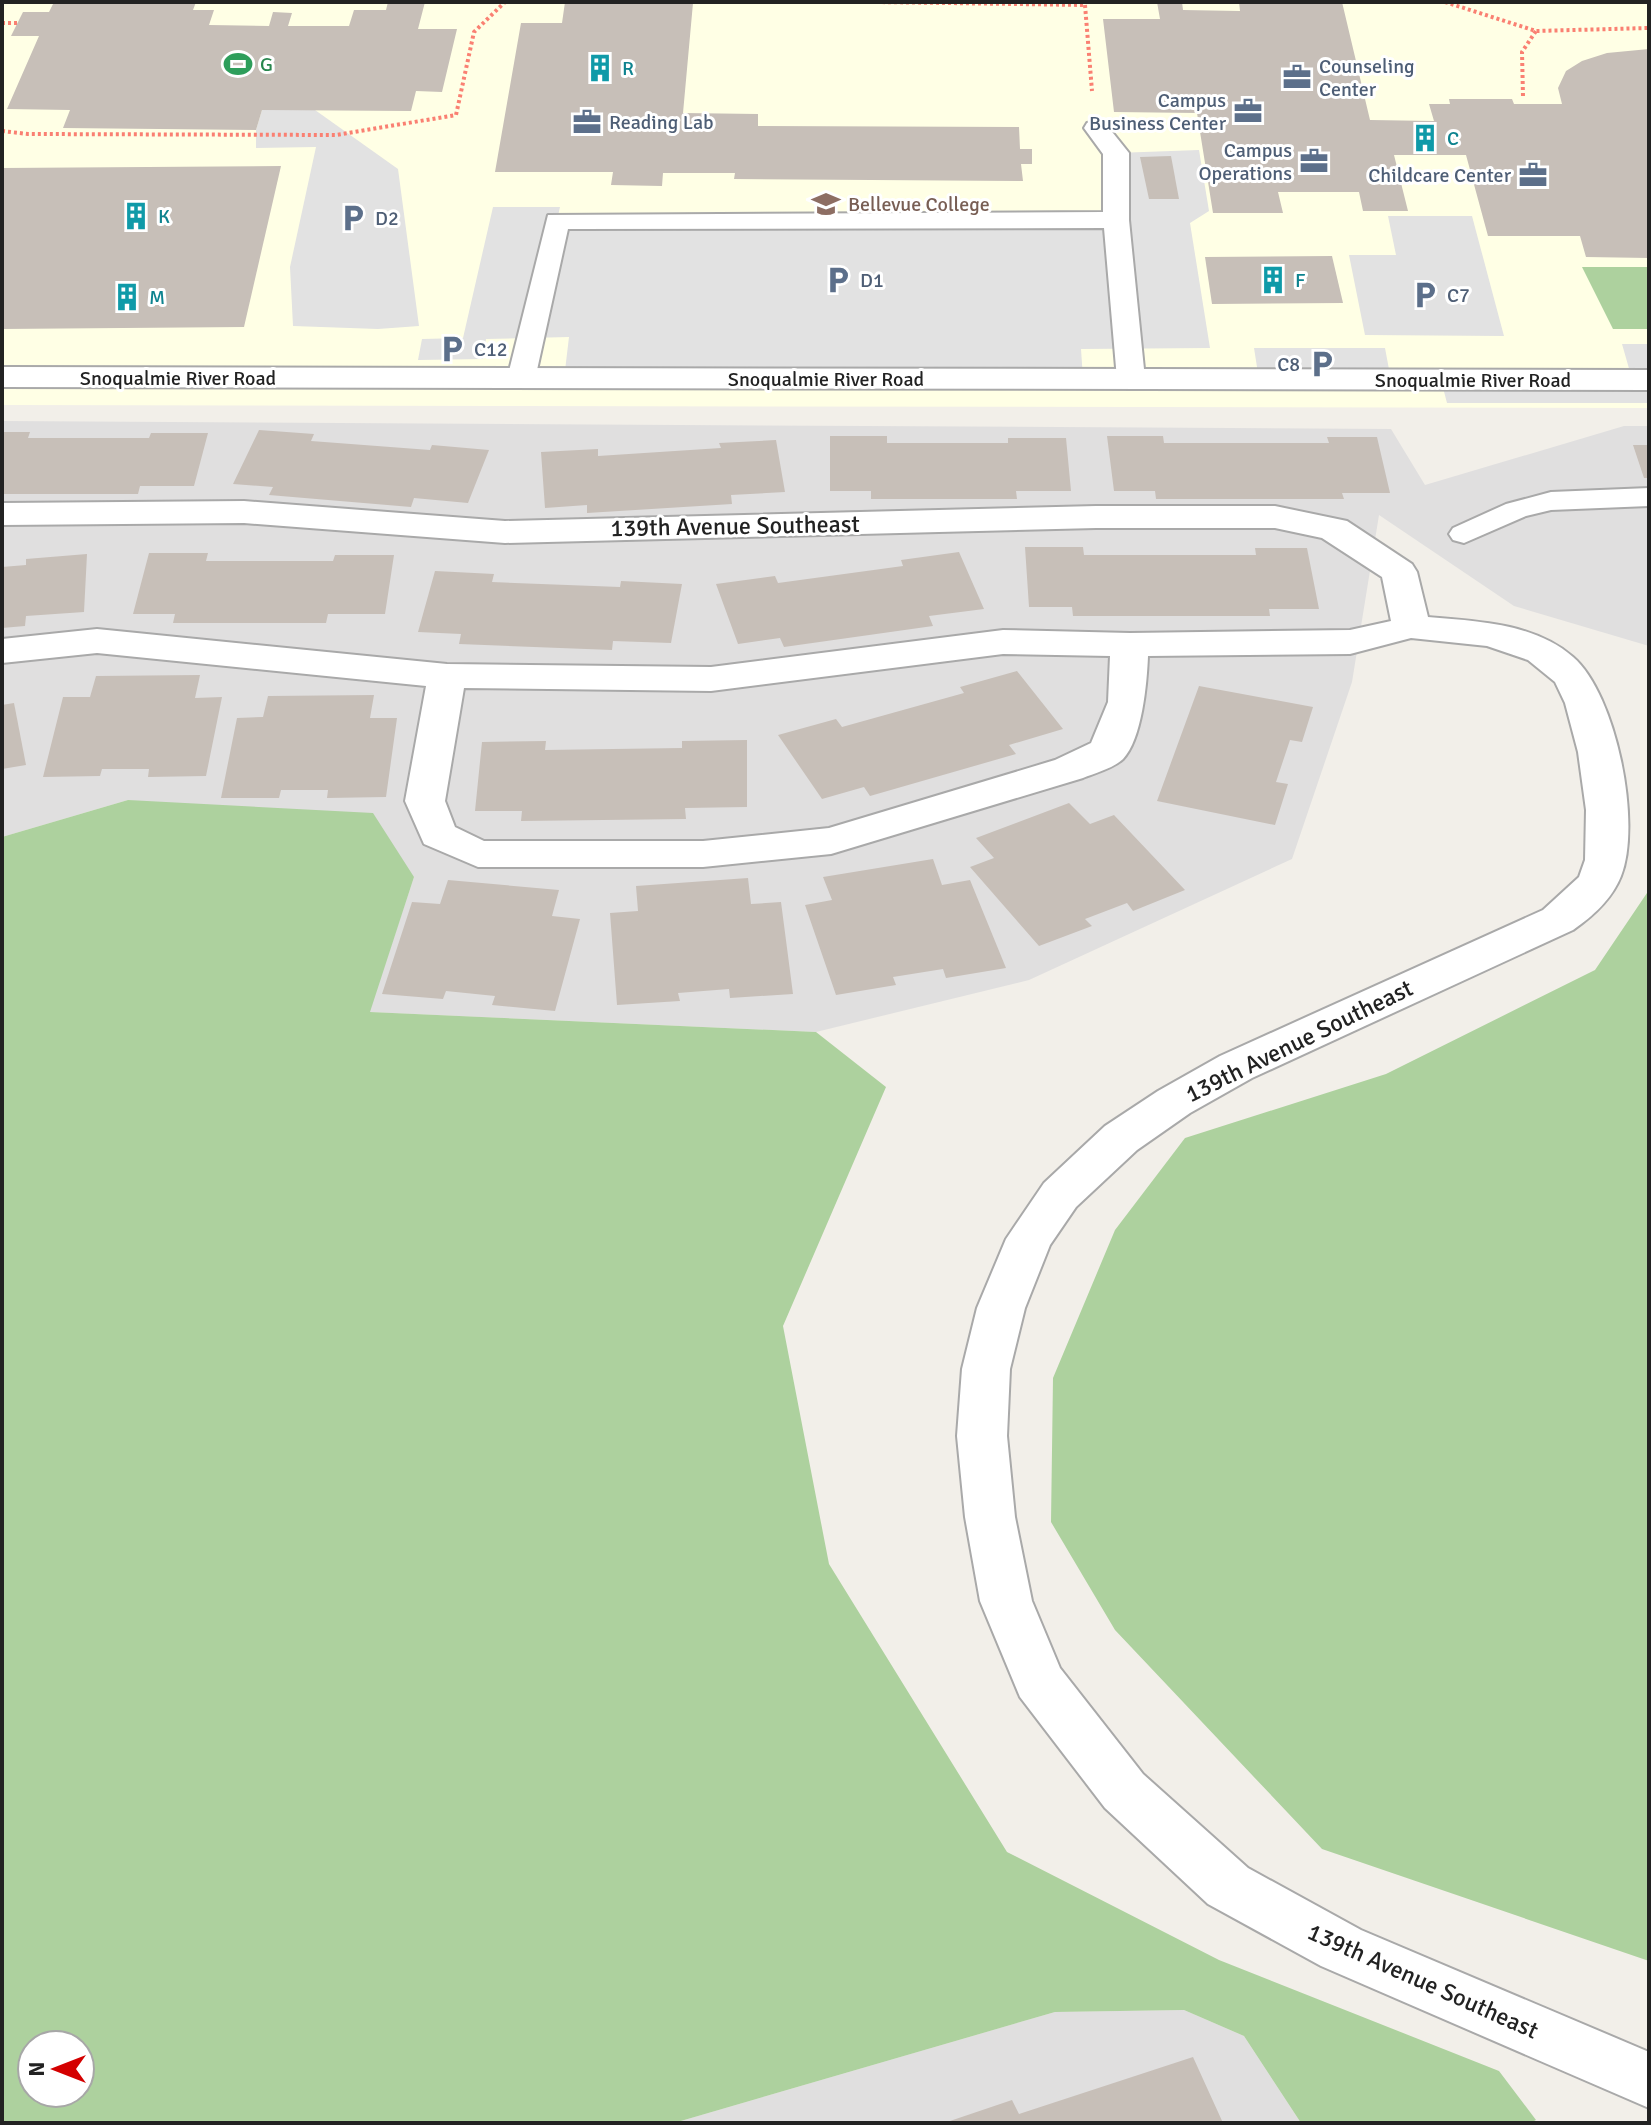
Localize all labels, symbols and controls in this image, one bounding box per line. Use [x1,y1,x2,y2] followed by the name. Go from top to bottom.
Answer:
[223,49,253,79] sports icon: G
[260,52,273,77] place label: G
[585,53,615,83] building icon: R
[1319,54,1415,102] place label: Counseling Center
[622,56,634,81] place label: R
[1282,62,1312,92] office icon: Counseling Center
[1089,88,1227,136] place label: Campus Business Center
[1233,96,1263,126] office icon: Campus Business Center
[572,107,602,137] office icon: Reading Lab
[609,110,714,135] place label: Reading Lab
[1410,123,1440,153] building icon: C
[1447,126,1459,151] place label: C
[1198,138,1292,186] place label: Campus Operations
[1299,146,1329,176] office icon: Campus Operations
[1518,160,1548,190] office icon: Childcare Center
[1368,163,1512,188] place label: Childcare Center
[811,189,841,219] school or university icon: Bellevue College
[848,192,990,217] place label: Bellevue College
[121,201,151,231] building icon: K
[338,203,368,233] parking icon: D2
[158,204,170,229] place label: K
[375,206,399,231] place label: D2
[823,265,853,295] parking icon: D1
[1258,265,1288,295] building icon: F
[860,268,884,293] place label: D1
[1295,268,1305,293] place label: F
[1410,280,1440,310] parking icon: C7
[112,282,142,312] building icon: M
[1447,283,1470,308] place label: C7
[149,285,165,310] place label: M
[437,334,467,364] parking icon: C12
[474,337,508,362] place label: C12
[1307,349,1337,379] parking icon: C8
[1277,352,1300,377] place label: C8
[80,366,276,391] street label: Snoqualmie River Road
[728,367,924,392] street label: Snoqualmie River Road
[1375,368,1571,393] street label: Snoqualmie River Road
[610,509,860,543] street label: 139th Avenue Southeast
[1180,973,1418,1109] street label: 139th Avenue Southeast
[1303,1917,1543,2045] street label: 139th Avenue Southeast
[16,2029,96,2109] north arrow
[23,2061,50,2077] text: N

